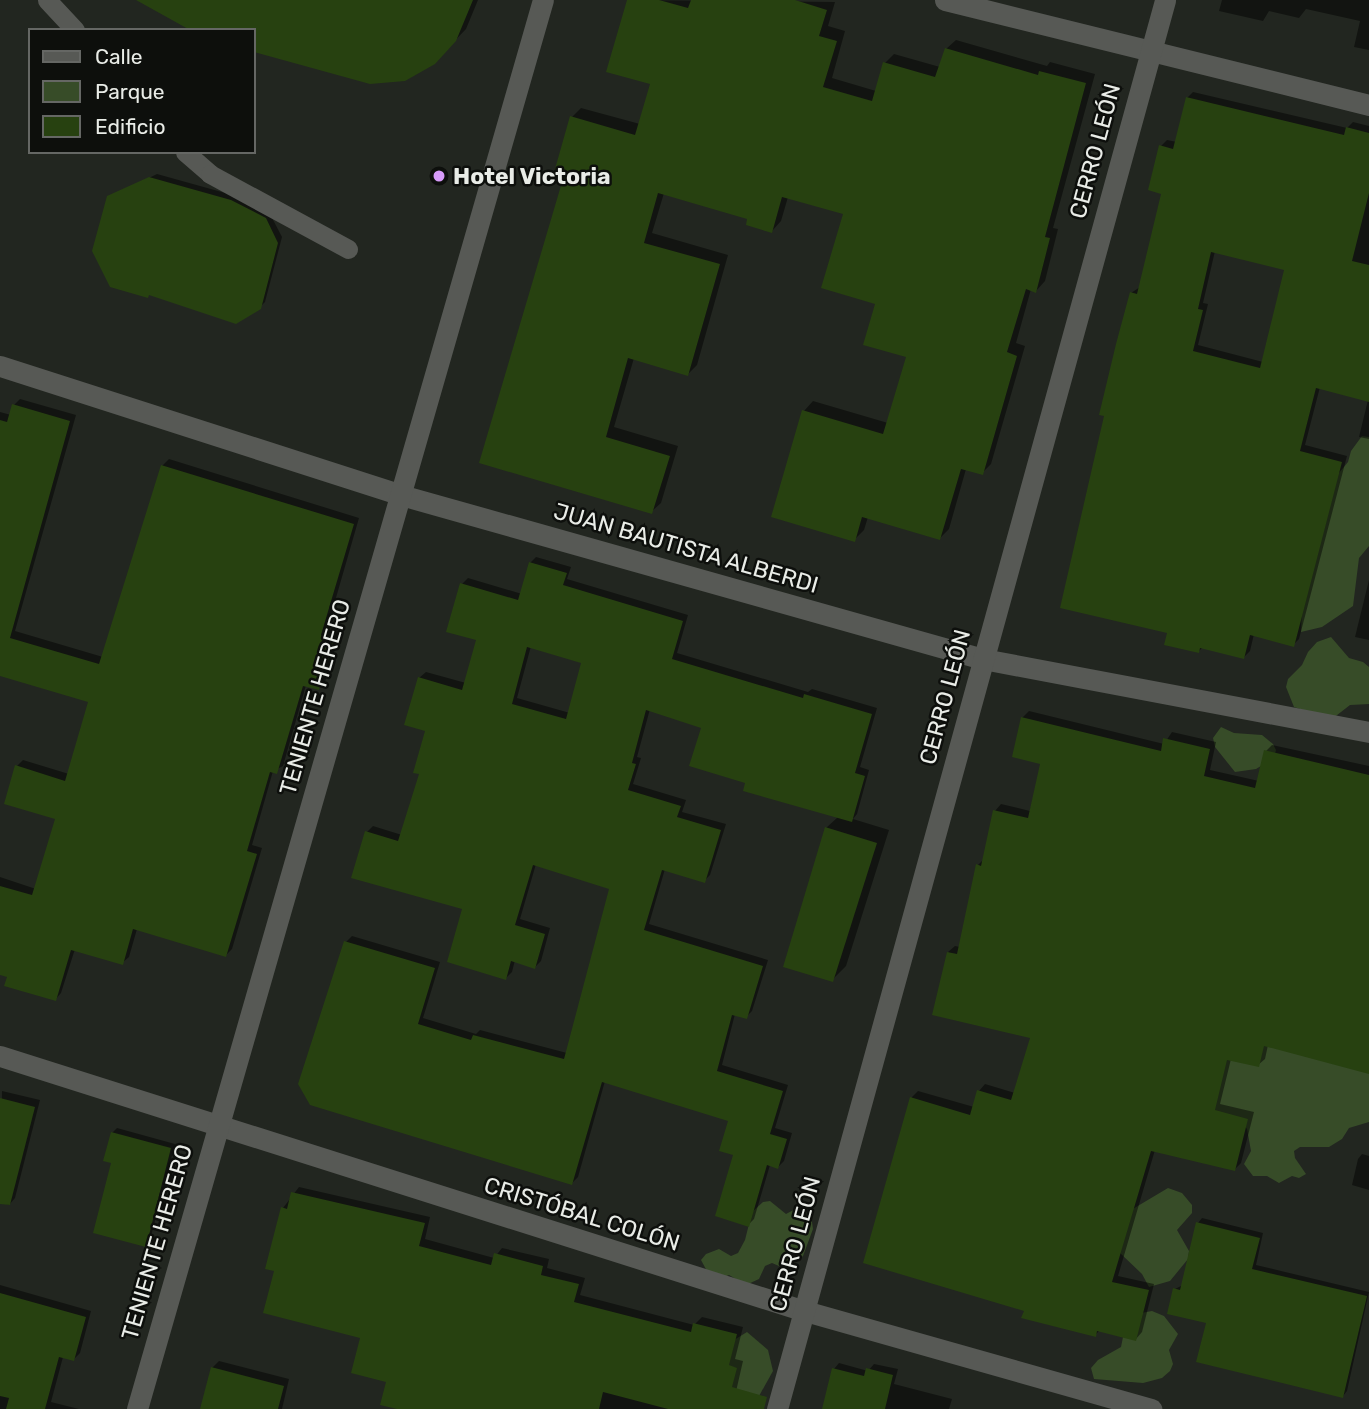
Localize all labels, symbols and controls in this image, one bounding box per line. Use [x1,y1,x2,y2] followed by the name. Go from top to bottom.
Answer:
[28,28,256,154] legend
[95,44,143,69] text: Calle
[95,79,165,104] text: Parque
[1064,80,1126,222] street label: CERRO LEÓN
[95,114,165,139] text: Edificio
[453,162,611,190] place label: Hotel Victoria
[431,168,447,184] marker: Hotel Victoria
[550,497,822,599] street label: JUAN BAUTISTA ALBERDI
[274,596,356,798] street label: TENIENTE HERERO
[914,626,976,768] street label: CERRO LEÓN
[116,1141,198,1343] street label: TENIENTE HERERO
[481,1171,683,1257] street label: CRISTÓBAL COLÓN
[764,1173,826,1315] street label: CERRO LEÓN

